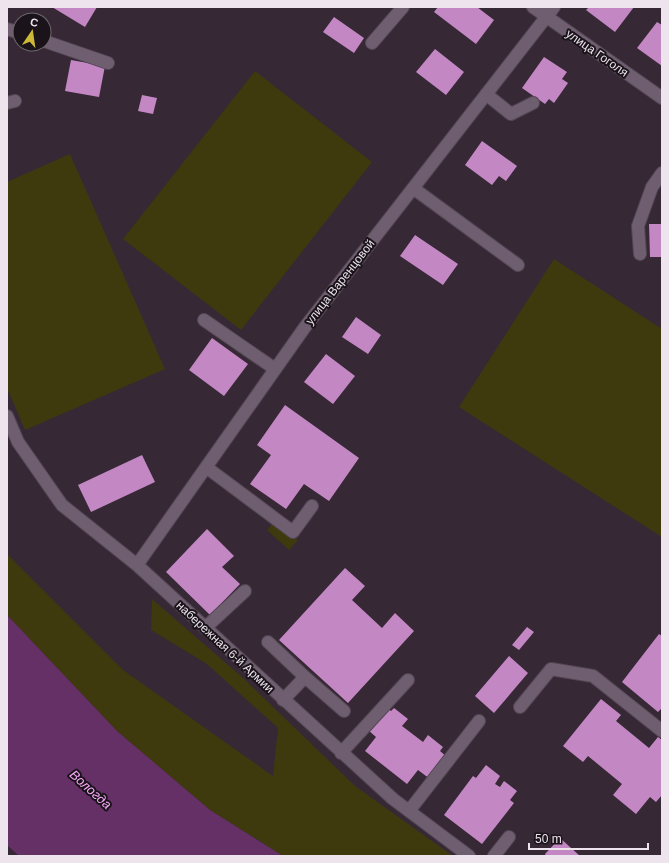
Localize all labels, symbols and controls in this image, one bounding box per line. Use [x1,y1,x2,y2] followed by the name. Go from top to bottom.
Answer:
[12,12,52,52] north arrow
[29,16,40,29] text: С
[563,26,631,80] street label: улица Гоголя
[302,237,378,327] street label: улица Варенцовой
[173,598,277,696] street label: набережная 6-й Армии
[67,767,115,812] water label: Вологда
[529,825,648,851] scale bar
[535,832,562,846] text: 50 m

